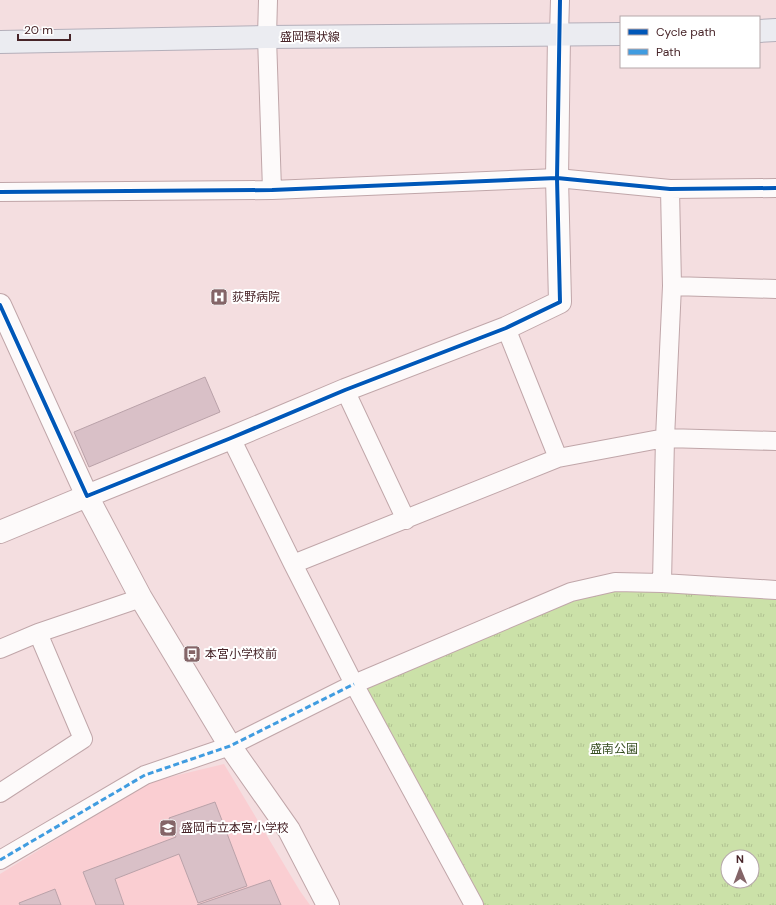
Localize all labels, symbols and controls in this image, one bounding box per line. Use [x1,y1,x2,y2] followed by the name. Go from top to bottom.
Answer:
[18,16,70,42] scale bar
[620,16,760,68] legend
[24,22,53,38] text: 20 m
[656,24,716,40] text: Cycle path
[280,29,340,45] street label: 盛岡環状線
[656,44,681,60] text: Path
[209,287,229,307] hospital icon: 荻野病院
[232,289,280,305] place label: 荻野病院
[182,644,202,664] bus stop icon: 本宮小学校前
[205,646,277,662] place label: 本宮小学校前
[590,741,638,757] park label: 盛南公園
[158,818,178,838] school or university icon: 盛岡市立本宮小学校
[181,820,289,836] place label: 盛岡市立本宮小学校
[720,849,760,889] north arrow
[736,852,744,866] text: N

